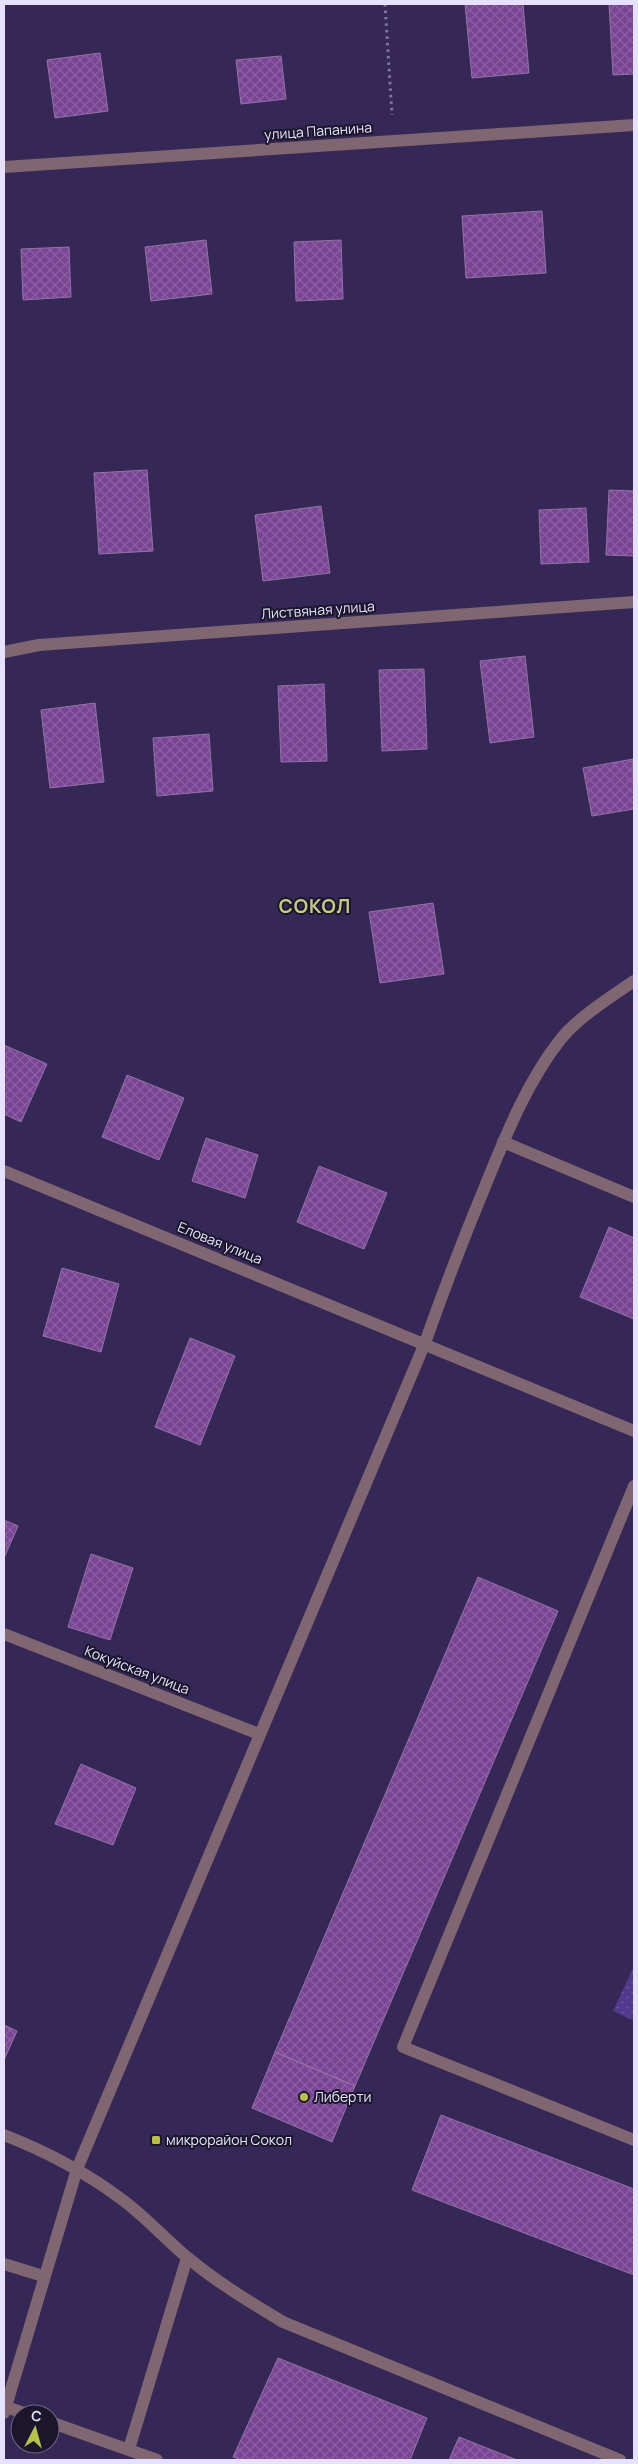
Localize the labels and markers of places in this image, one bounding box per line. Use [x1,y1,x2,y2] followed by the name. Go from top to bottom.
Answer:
[314,2087,371,2106] place label: Либерти
[298,2091,310,2103] marker: Либерти
[166,2130,292,2149] place label: микрорайон Сокол
[150,2134,162,2146] marker: микрорайон Сокол

